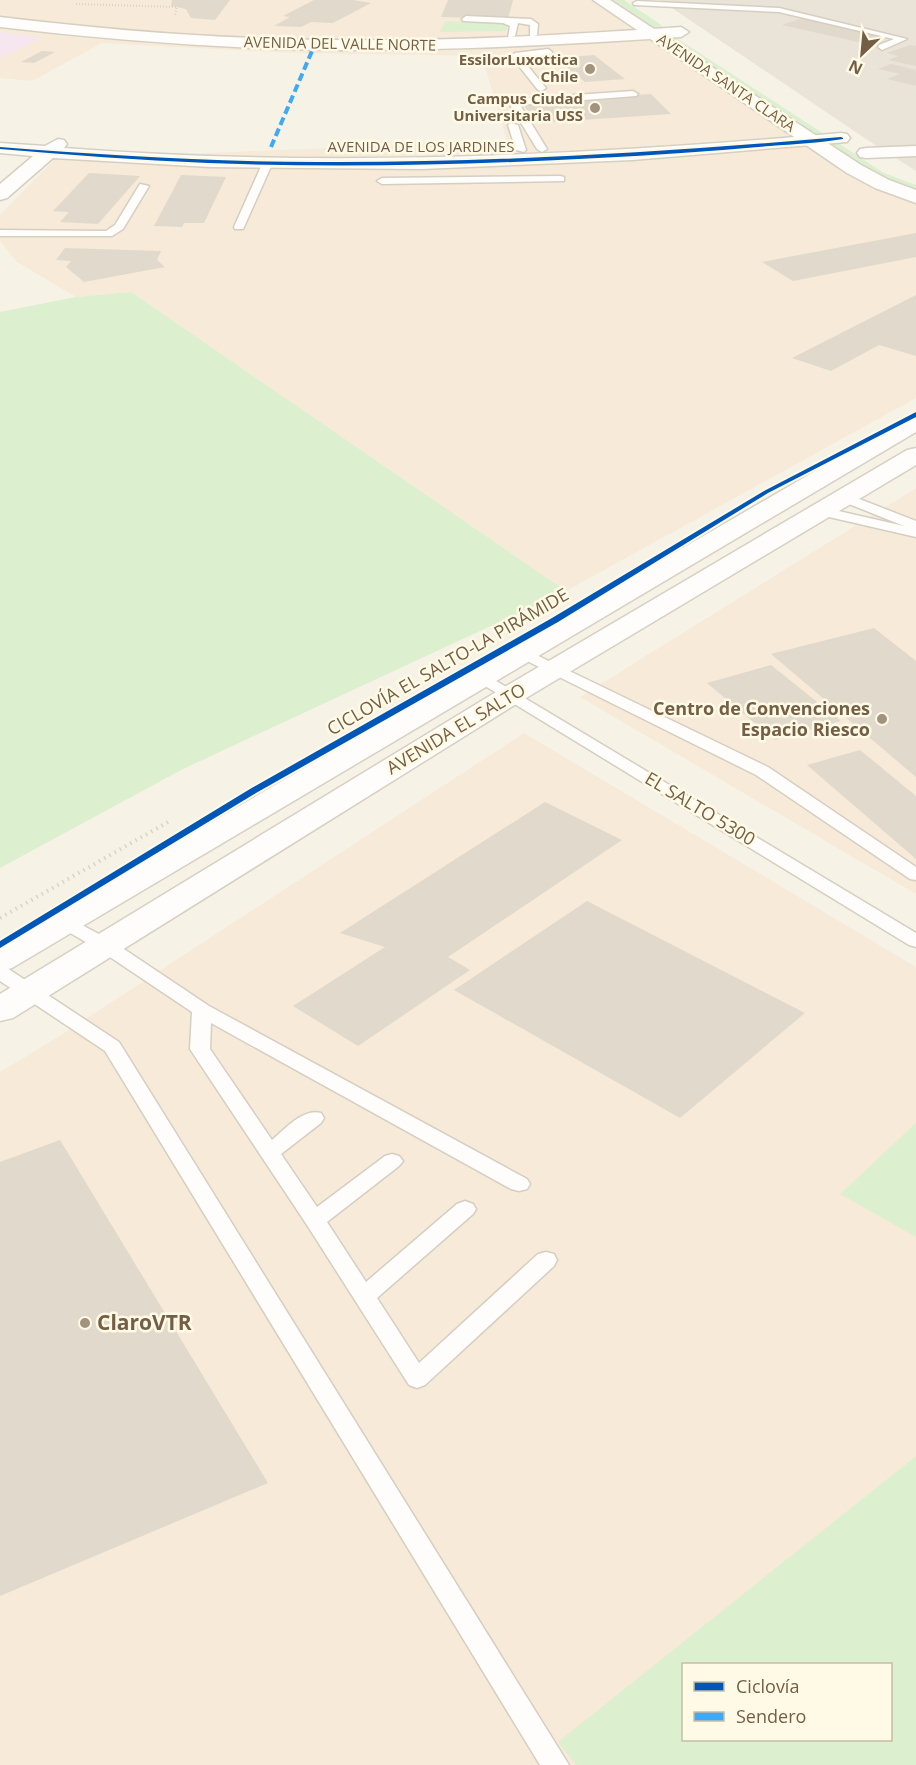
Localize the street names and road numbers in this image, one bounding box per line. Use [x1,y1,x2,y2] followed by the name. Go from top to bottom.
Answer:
[654,28,800,136] street label: AVENIDA SANTA CLARA
[244,31,436,55] street label: AVENIDA DEL VALLE NORTE
[328,136,514,156] street label: AVENIDA DE LOS JARDINES
[322,582,573,740] street label: CICLOVÍA EL SALTO-LA PIRÁMIDE
[381,677,530,779] street label: AVENIDA EL SALTO
[641,766,760,850] street label: EL SALTO 5300

